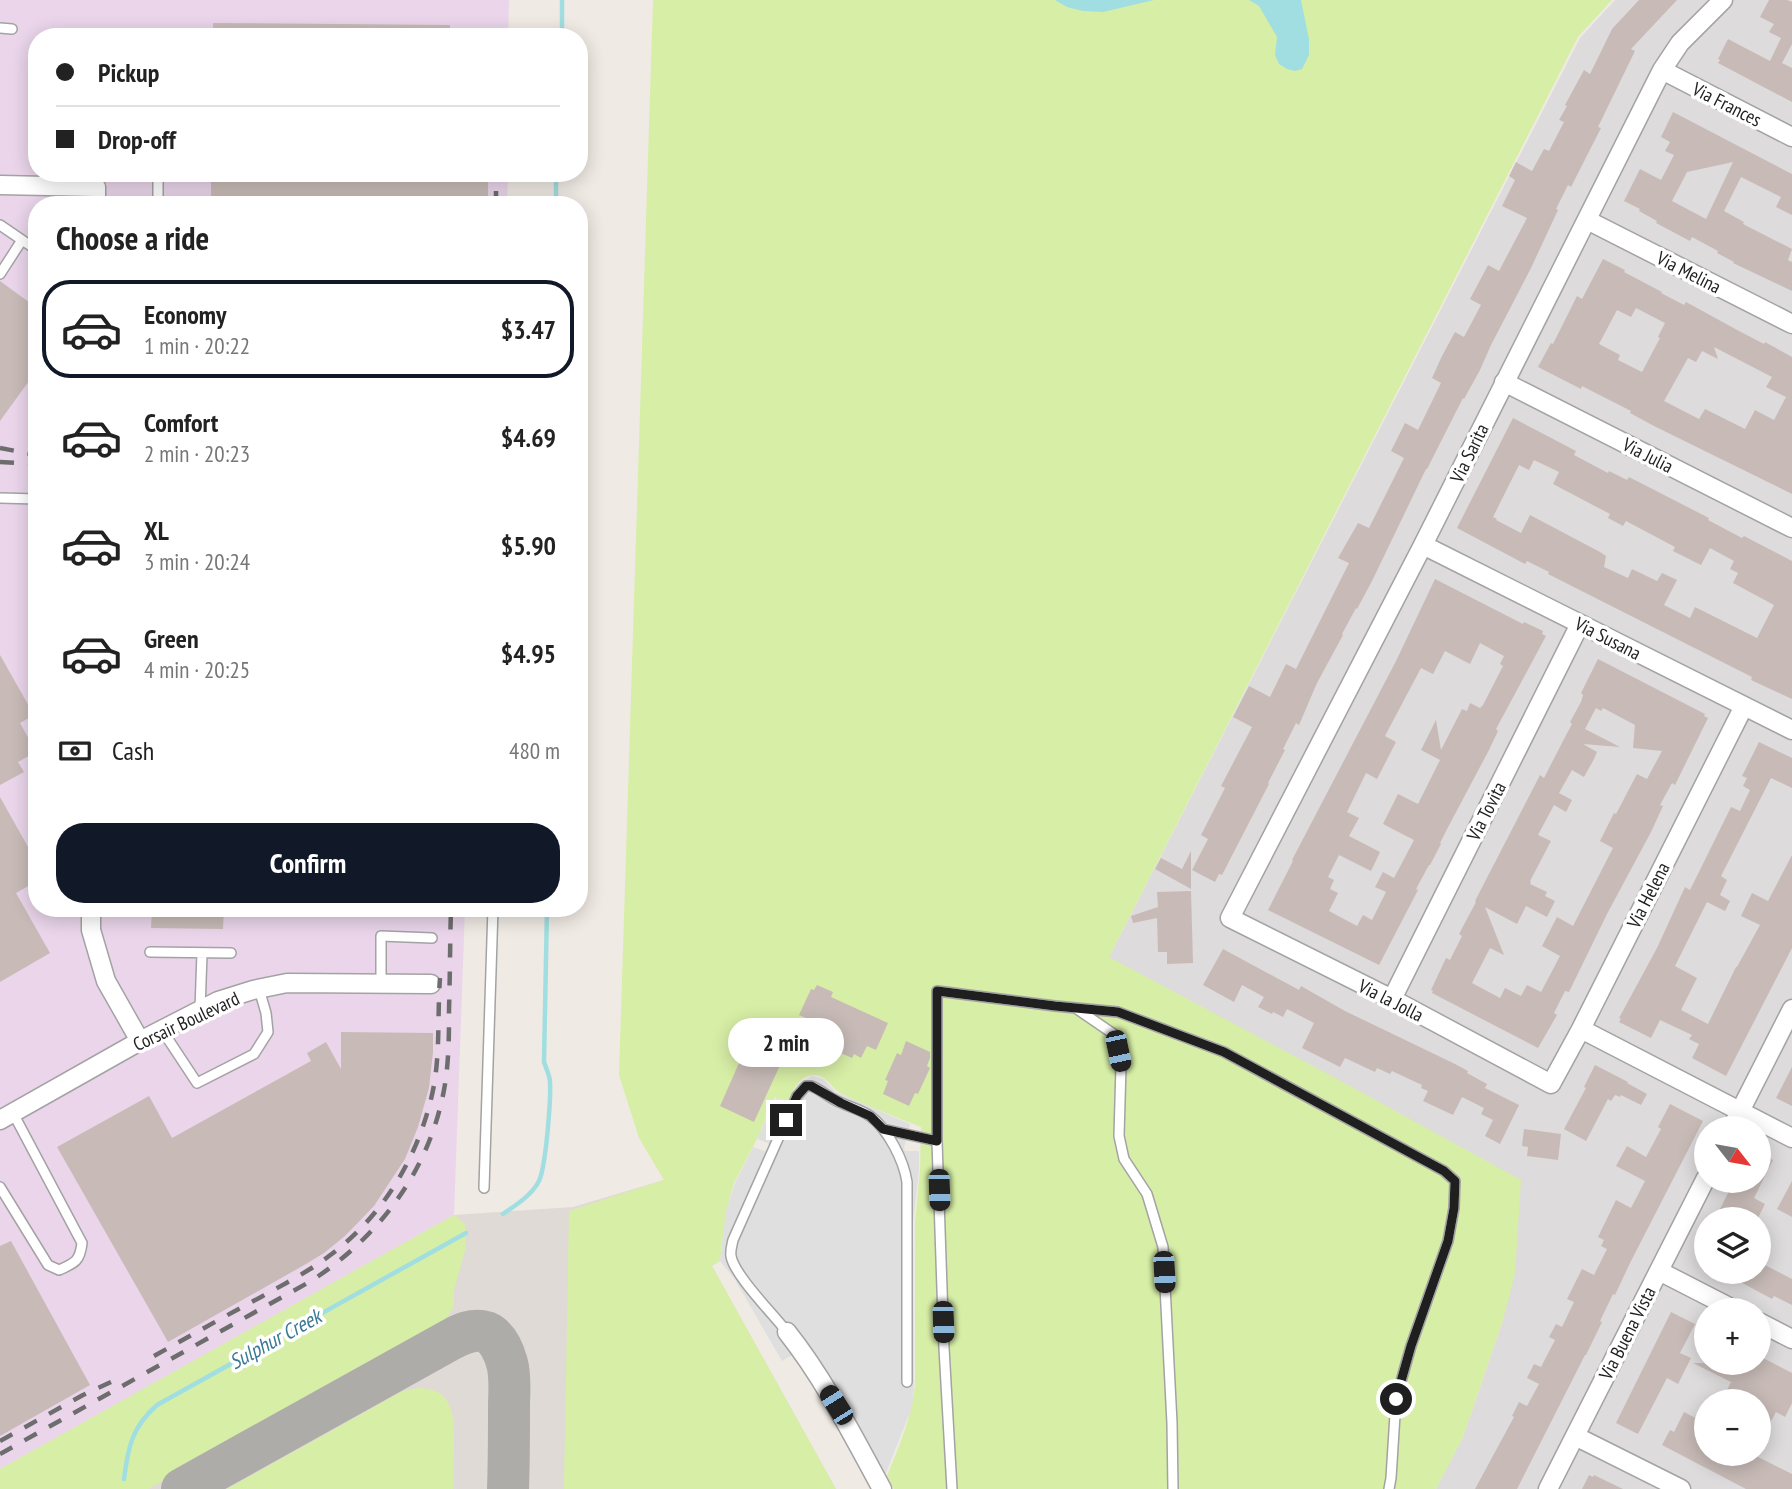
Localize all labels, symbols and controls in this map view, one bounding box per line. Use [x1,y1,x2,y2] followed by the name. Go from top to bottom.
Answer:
[98,56,159,89] text: Pickup
[1688,76,1766,132] street label: Via Frances
[98,123,176,156] text: Drop-off
[56,217,209,259] text: Choose a ride
[1652,245,1725,298] street label: Via Melina
[60,298,123,361] icon: car
[144,298,226,331] text: Economy
[501,313,556,346] text: $3.47
[144,331,250,360] text: 1 min · 20:22
[60,406,123,469] icon: car
[144,406,218,439] text: Comfort
[1444,420,1493,487] street label: Via Sarita
[501,421,556,454] text: $4.69
[1618,432,1677,478] street label: Via Julia
[144,439,250,468] text: 2 min · 20:23
[60,514,123,577] icon: car
[144,514,169,547] text: XL
[501,529,556,562] text: $5.90
[144,547,250,576] text: 3 min · 20:24
[1570,611,1645,665] street label: Via Susana
[60,622,123,685] icon: car
[144,622,199,655] text: Green
[501,637,556,670] text: $4.95
[144,655,250,684] text: 4 min · 20:25
[56,732,94,770] icon: cash
[112,734,154,767] text: Cash
[509,736,560,765] text: 480 m
[1461,778,1511,845] street label: Via Tovita
[56,823,560,903] button: Confirm
[1621,858,1675,933] street label: Via Helena
[1354,973,1428,1027] street label: Via la Jolla
[129,986,243,1056] street label: Corsair Boulevard
[728,1018,844,1068] callout: 2 min
[763,1028,809,1057] text: 2 min
[1104,1028,1133,1074] car
[770,1104,802,1136] route end
[1694,1116,1771,1194] north arrow
[1694,1116,1771,1466] map controls
[928,1169,951,1211] car
[1694,1207,1771,1284] button: layers
[1153,1250,1176,1294] car
[1593,1282,1661,1384] street label: Via Buena Vista
[1694,1298,1771,1375] button: +
[224,1301,328,1375] water label: Sulphur Creek
[932,1301,955,1343] car
[816,1382,857,1428] car
[1380,1383,1412,1415] route start
[1694,1389,1771,1466] button: −

